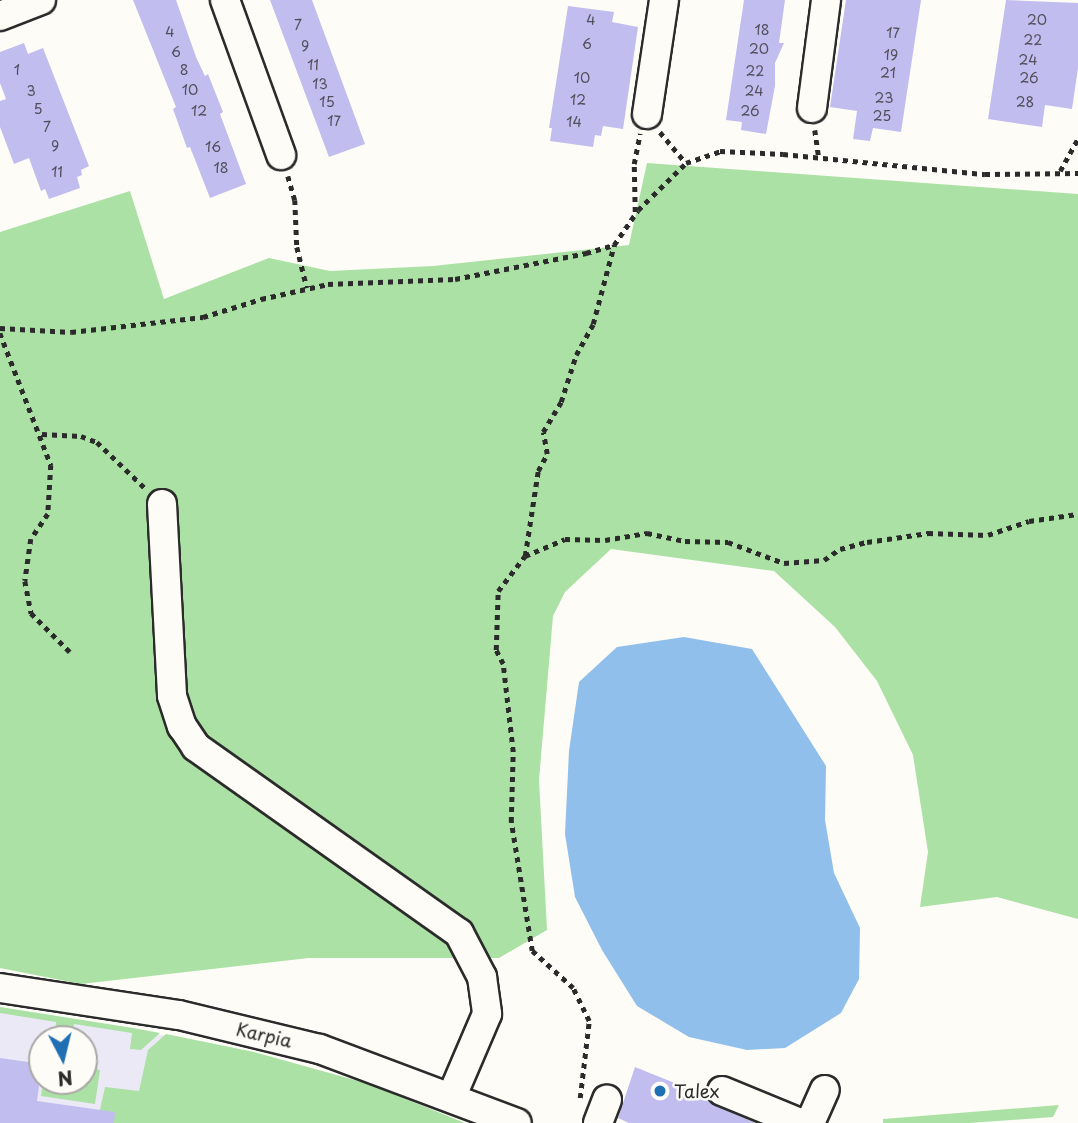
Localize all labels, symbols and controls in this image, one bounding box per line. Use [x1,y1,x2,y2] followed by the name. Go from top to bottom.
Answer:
[586,12,596,28] house number: 4
[1027,12,1047,28] house number: 20
[294,17,302,33] house number: 7
[754,22,770,38] house number: 18
[165,24,175,40] house number: 4
[886,25,900,41] house number: 17
[1024,32,1042,48] house number: 22
[582,36,592,52] house number: 6
[301,38,309,54] house number: 9
[749,41,769,57] house number: 20
[171,44,181,60] house number: 6
[884,47,898,63] house number: 19
[1019,52,1037,68] house number: 24
[307,57,319,73] house number: 11
[14,62,20,78] house number: 1
[180,62,188,78] house number: 8
[746,63,764,79] house number: 22
[880,65,896,81] house number: 21
[574,70,590,86] house number: 10
[1019,70,1039,86] house number: 26
[312,76,328,92] house number: 13
[182,82,198,98] house number: 10
[26,83,36,99] house number: 3
[745,83,763,99] house number: 24
[875,90,893,106] house number: 23
[570,92,586,108] house number: 12
[319,94,335,110] house number: 15
[1016,94,1034,110] house number: 28
[33,101,43,117] house number: 5
[191,103,207,119] house number: 12
[740,103,760,119] house number: 26
[873,108,891,124] house number: 25
[327,113,341,129] house number: 17
[566,114,582,130] house number: 14
[43,119,51,135] house number: 7
[51,138,59,154] house number: 9
[205,139,221,155] house number: 16
[213,160,229,176] house number: 18
[51,164,63,180] house number: 11
[234,1018,294,1052] street label: Karpia
[28,1025,98,1095] north arrow
[56,1064,74,1094] text: N
[674,1080,719,1102] place label: Talex
[652,1083,668,1099] marker: Talex

